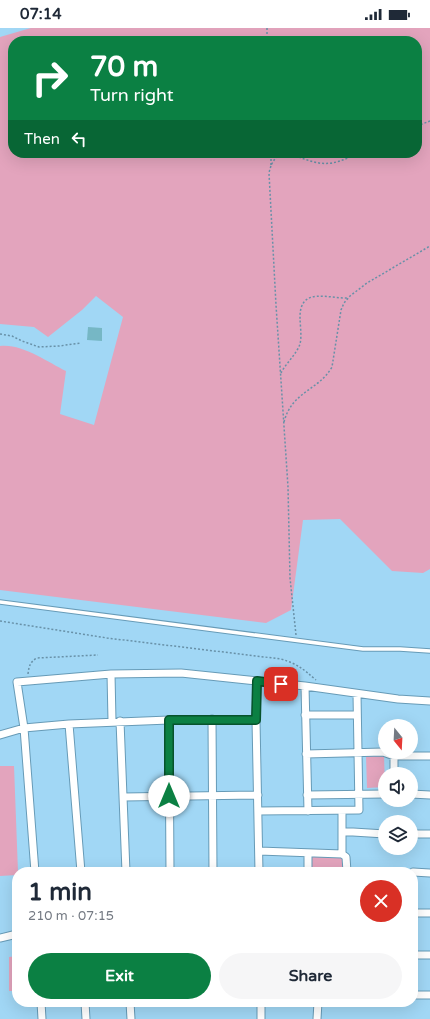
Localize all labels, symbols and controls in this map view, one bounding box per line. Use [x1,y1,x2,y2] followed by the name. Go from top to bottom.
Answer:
[20,5,62,23] text: 07:14
[90,50,158,84] text: 70 m
[24,52,76,104] icon: right
[90,84,174,106] text: Turn right
[68,128,90,150] icon: left
[24,130,60,148] text: Then
[264,667,298,701] pin
[270,673,292,695] icon: arrive
[378,719,418,759] north arrow
[378,719,418,855] map controls
[378,767,418,807] button: sound
[148,775,190,817] position arrow
[378,815,418,855] button: layers
[28,878,92,907] text: 1 min
[360,880,402,922] button: close
[28,908,114,924] text: 210 m · 07:15
[28,953,211,999] button: Exit
[219,953,402,999] button: Share

